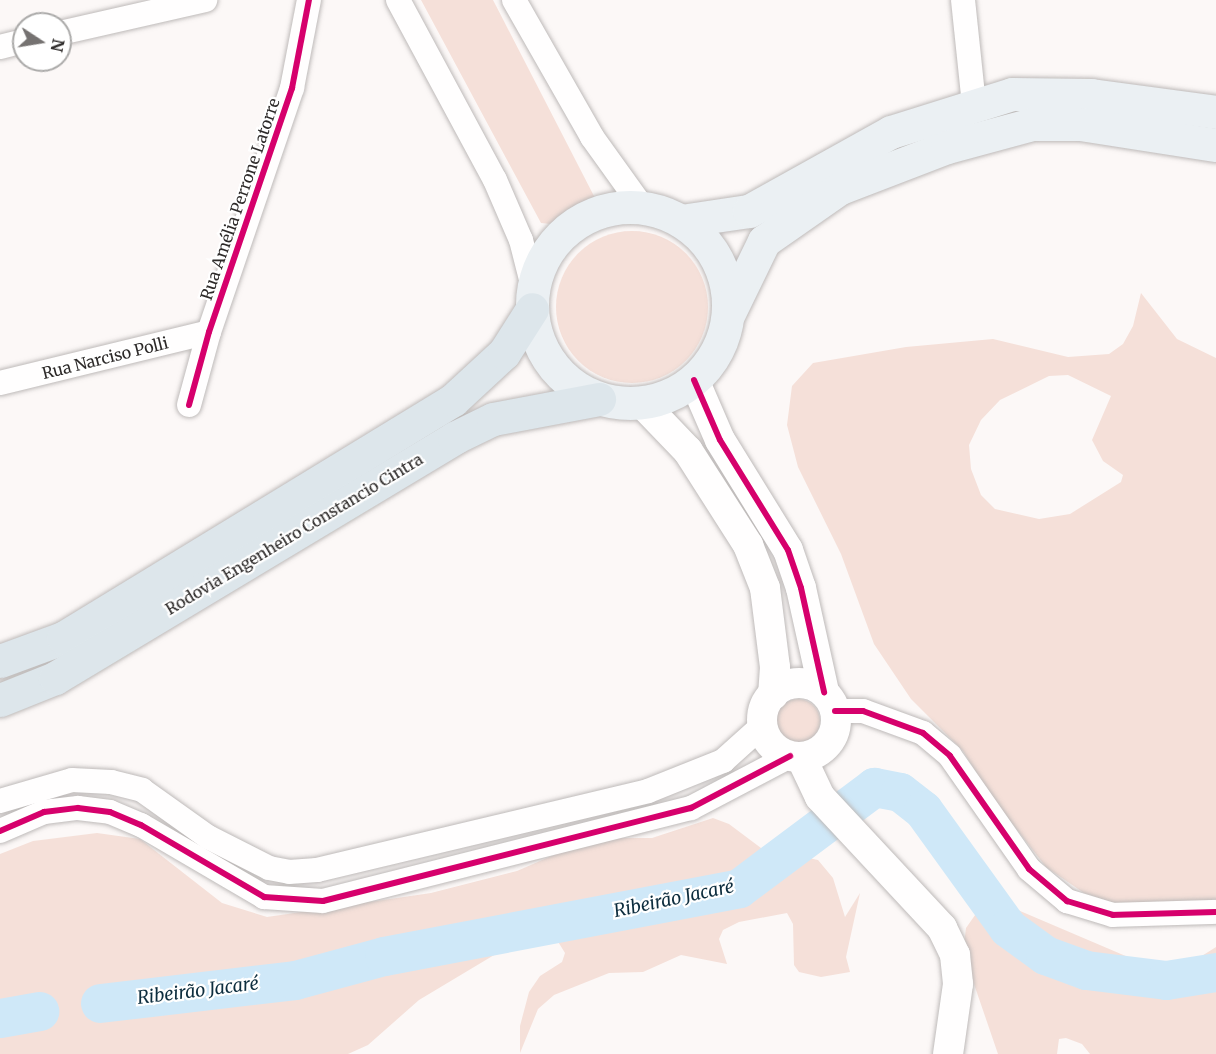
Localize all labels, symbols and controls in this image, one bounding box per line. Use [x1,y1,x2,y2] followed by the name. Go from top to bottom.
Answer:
[12,12,72,72] north arrow
[47,37,69,54] text: N
[196,96,284,302] street label: Rua Amélia Perrone Latorre
[40,333,170,383] street label: Rua Narciso Polli
[162,449,426,619] street label: Rodovia Engenheiro Constancio Cintra
[612,876,736,922] water label: Ribeirão Jacaré
[136,973,260,1009] water label: Ribeirão Jacaré

